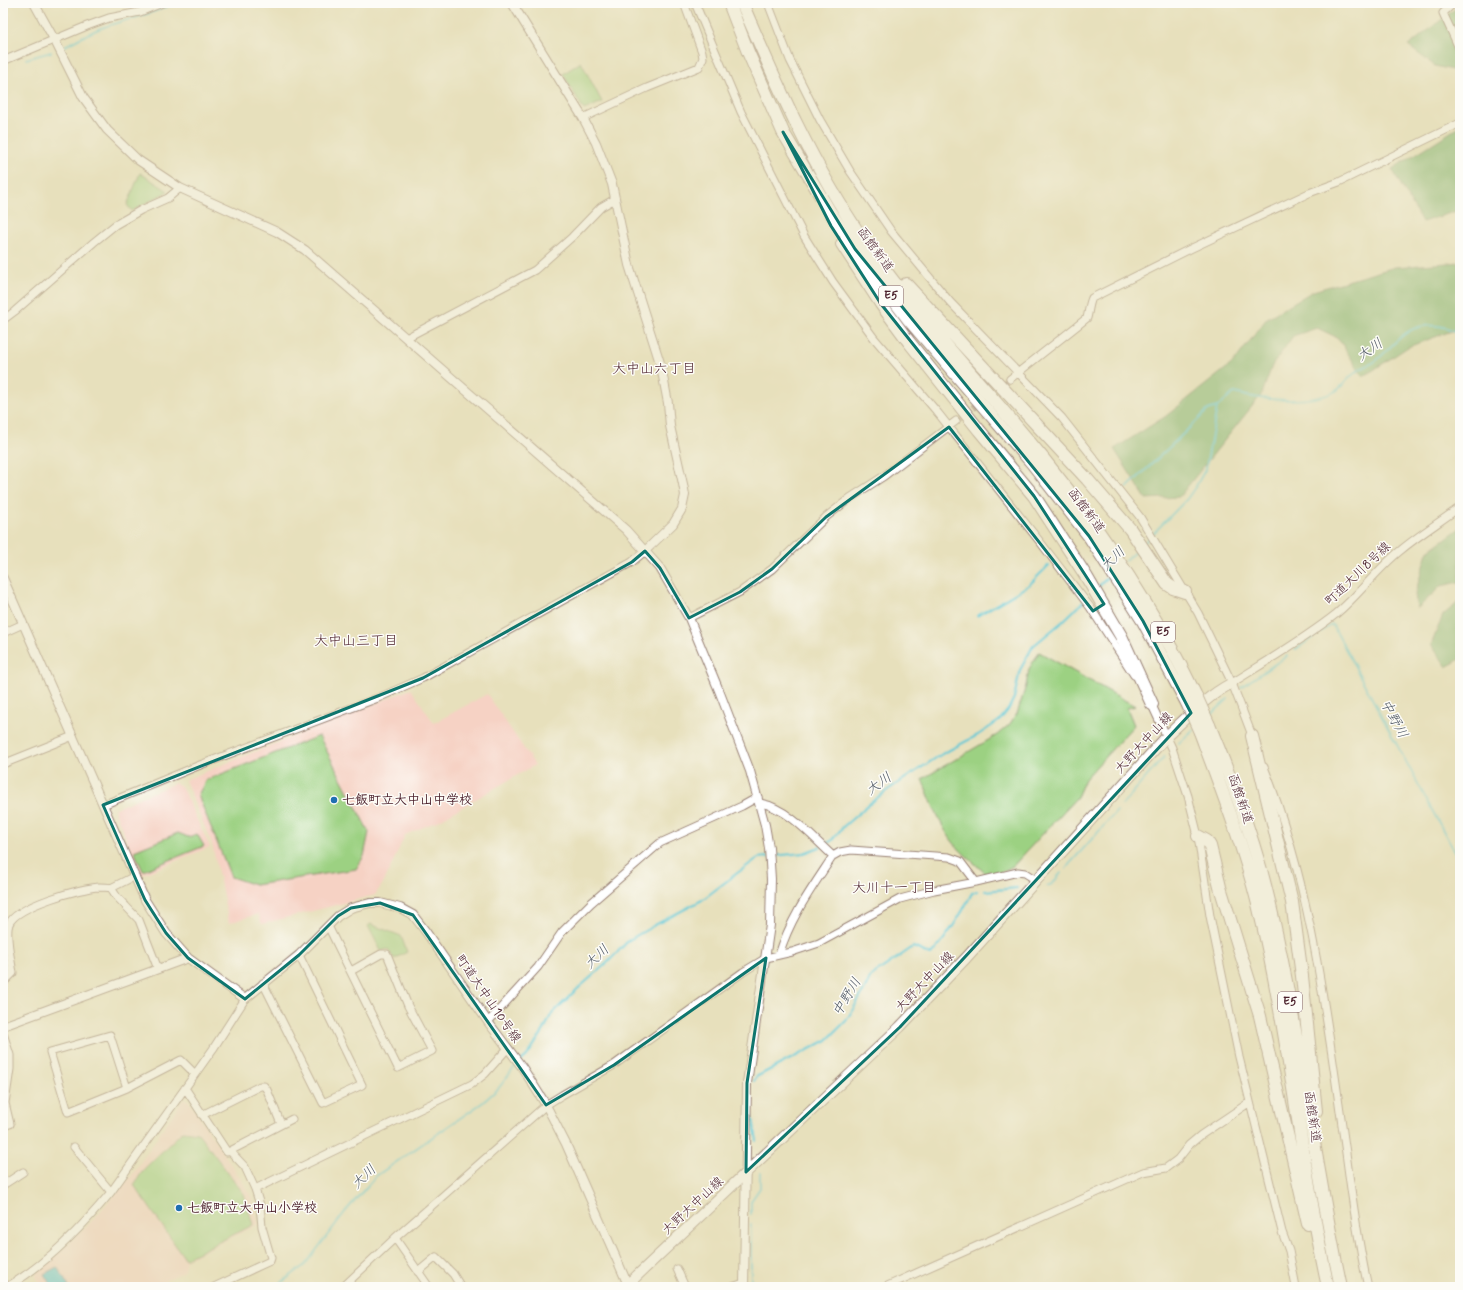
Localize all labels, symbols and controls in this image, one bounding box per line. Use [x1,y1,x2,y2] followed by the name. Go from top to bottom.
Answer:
[853,224,897,276] street label: 函館新道
[879,286,903,306] road number: E5
[1353,335,1387,365] water label: 大川
[612,360,696,378] district label: 大中山六丁目
[1064,485,1108,537] street label: 函館新道
[1321,538,1395,610] street label: 町道大川8号線
[1097,543,1129,575] water label: 大川
[1151,622,1175,642] road number: E5
[314,632,398,650] district label: 大中山三丁目
[1376,696,1412,742] water label: 中野川
[1111,708,1177,777] street label: 大野大中山線
[862,768,896,800] water label: 大川
[1223,772,1257,826] street label: 函館新道
[342,792,472,809] place label: 七飯町立大中山中学校
[329,795,339,805] marker: 七飯町立大中山中学校
[852,879,936,897] district label: 大川十一丁目
[581,941,613,973] water label: 大川
[892,947,959,1016] street label: 大野大中山線
[451,951,525,1047] street label: 町道大中山10号線
[828,974,866,1020] water label: 中野川
[1278,992,1302,1012] road number: E5
[1300,1090,1324,1144] street label: 函館新道
[348,1161,380,1193] water label: 大川
[659,1173,728,1239] street label: 大野大中山線
[187,1200,317,1217] place label: 七飯町立大中山小学校
[174,1203,184,1213] marker: 七飯町立大中山小学校

